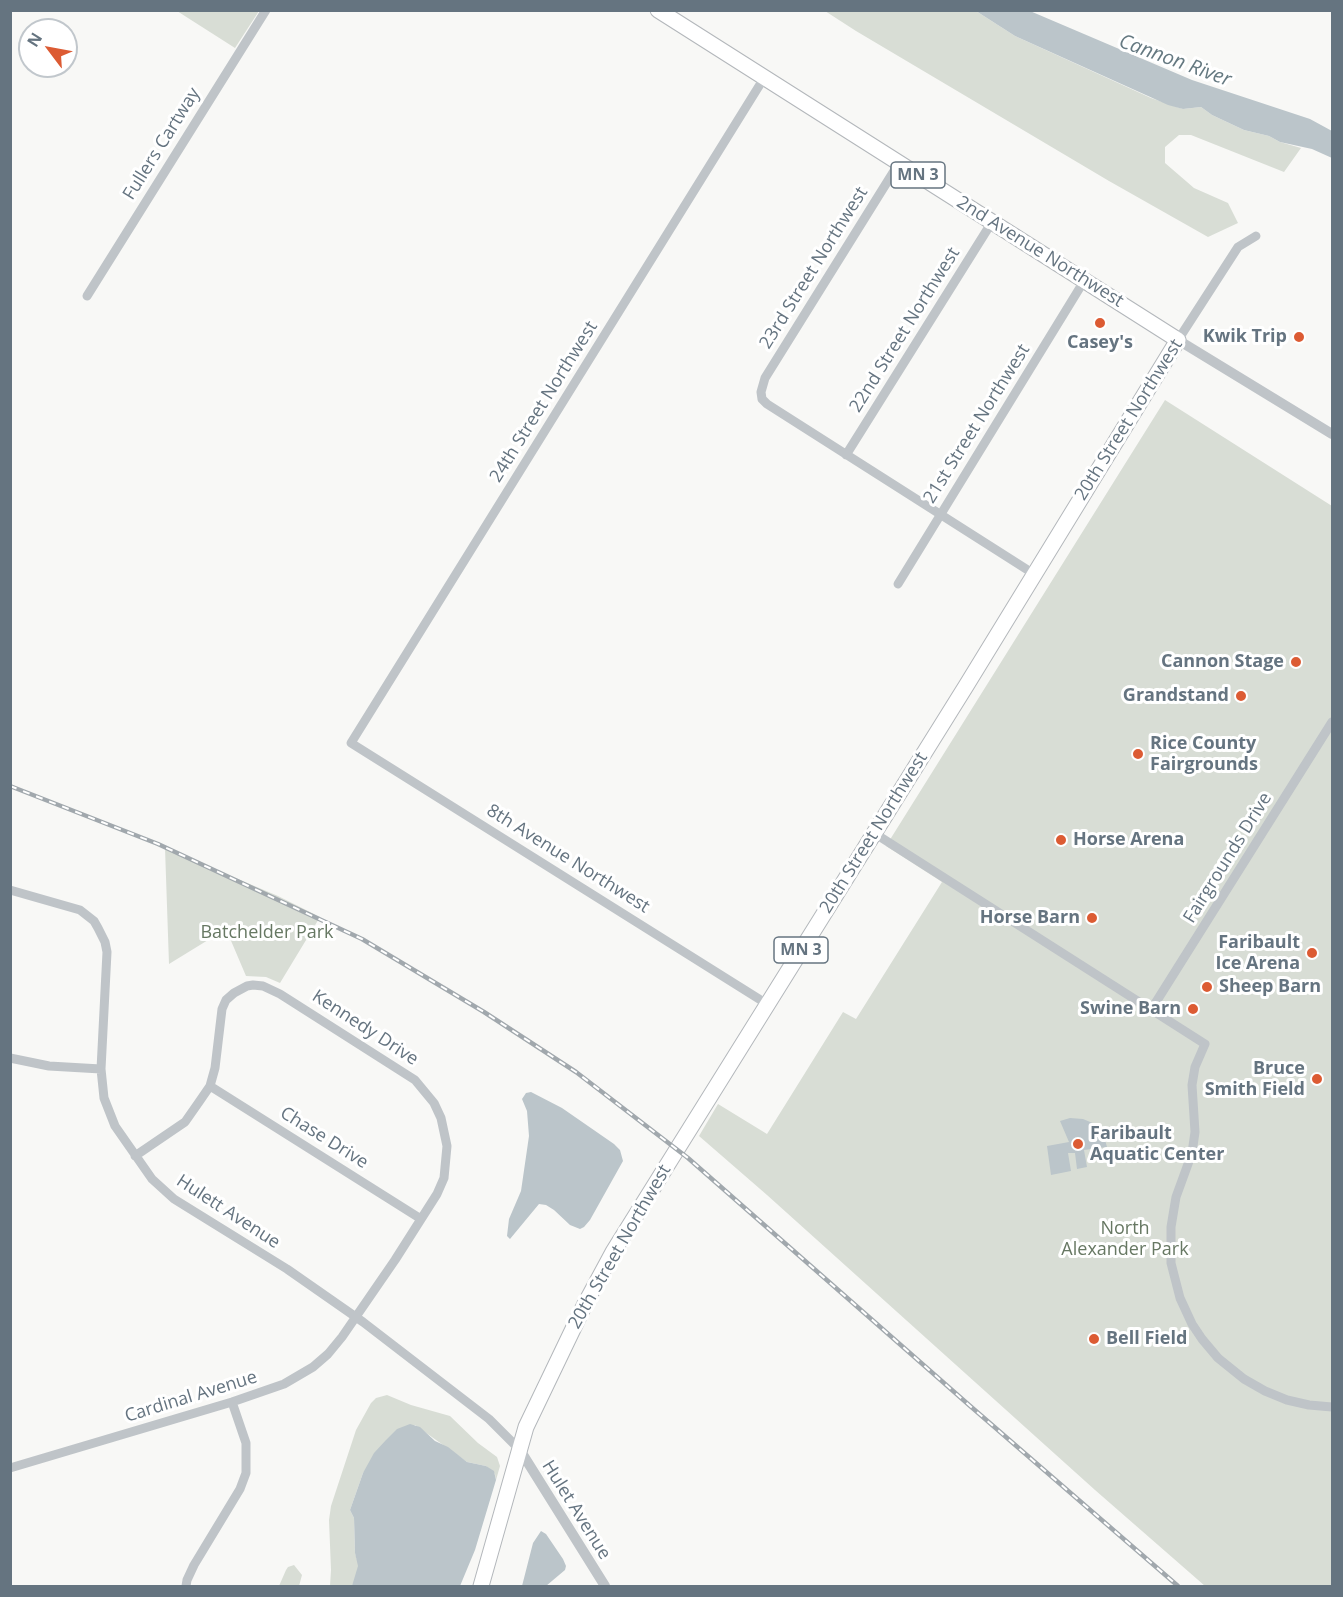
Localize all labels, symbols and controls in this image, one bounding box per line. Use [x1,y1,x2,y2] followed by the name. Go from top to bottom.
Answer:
[18,18,78,78] north arrow
[22,28,47,51] text: N
[1116,30,1234,92] water label: Cannon River
[119,84,205,204] street label: Fullers Cartway
[891,162,945,188] road number: MN 3
[755,183,873,353] street label: 23rd Street Northwest
[953,192,1127,312] street label: 2nd Avenue Northwest
[845,243,965,417] street label: 22nd Street Northwest
[1093,316,1107,330] marker: Casey's
[486,317,602,487] street label: 24th Street Northwest
[1203,326,1287,348] place label: Kwik Trip
[1292,330,1306,344] marker: Kwik Trip
[1067,332,1133,354] place label: Casey's
[1071,335,1187,505] street label: 20th Street Northwest
[919,340,1035,508] street label: 21st Street Northwest
[1161,651,1284,673] place label: Cannon Stage
[1289,655,1303,669] marker: Cannon Stage
[1123,685,1229,707] place label: Grandstand
[1234,689,1248,703] marker: Grandstand
[1150,733,1258,776] place label: Rice County Fairgrounds
[1131,747,1145,761] marker: Rice County Fairgrounds
[816,748,932,918] street label: 20th Street Northwest
[1179,789,1277,927] street label: Fairgrounds Drive
[483,800,653,918] street label: 8th Avenue Northwest
[1073,829,1184,851] place label: Horse Arena
[1054,833,1068,847] marker: Horse Arena
[980,907,1080,929] place label: Horse Barn
[1085,911,1099,925] marker: Horse Barn
[200,922,334,944] park label: Batchelder Park
[1216,932,1300,974] place label: Faribault Ice Arena
[774,937,828,963] road number: MN 3
[1305,946,1319,960] marker: Faribault Ice Arena
[1219,976,1321,998] place label: Sheep Barn
[1200,980,1214,994] marker: Sheep Barn
[308,986,422,1070] street label: Kennedy Drive
[1080,998,1181,1020] place label: Swine Barn
[1186,1002,1200,1016] marker: Swine Barn
[1205,1058,1305,1100] place label: Bruce Smith Field
[1310,1072,1324,1086] marker: Bruce Smith Field
[276,1102,372,1174] street label: Chase Drive
[1090,1123,1224,1166] place label: Faribault Aquatic Center
[1071,1137,1085,1151] marker: Faribault Aquatic Center
[564,1161,676,1333] street label: 20th Street Northwest
[172,1170,284,1254] street label: Hulett Avenue
[1061,1218,1189,1260] park label: North Alexander Park
[1106,1328,1187,1350] place label: Bell Field
[1087,1332,1101,1346] marker: Bell Field
[122,1367,260,1427] street label: Cardinal Avenue
[537,1456,615,1564] street label: Hulet Avenue

